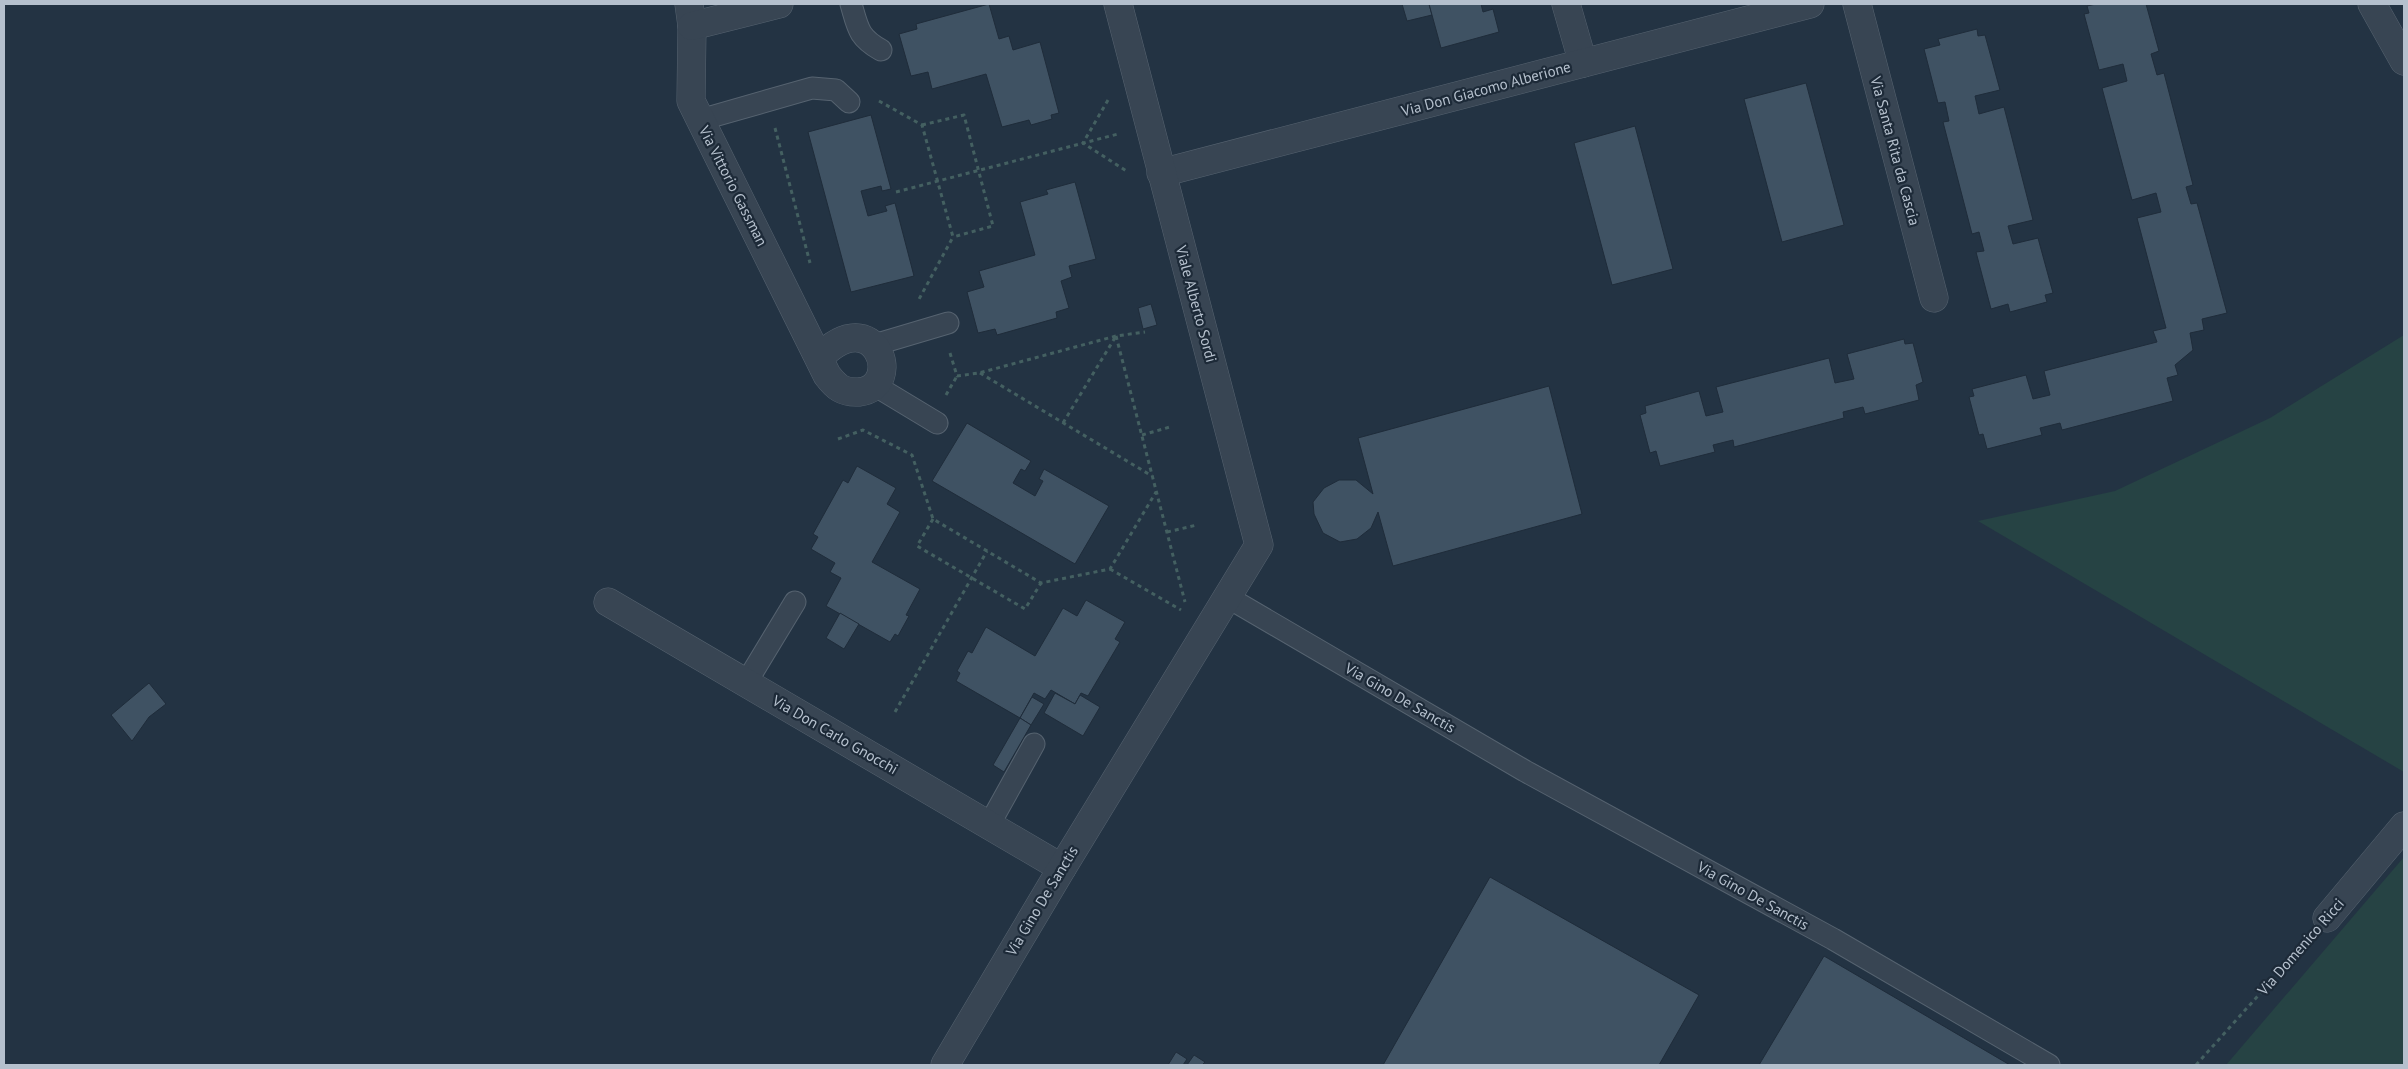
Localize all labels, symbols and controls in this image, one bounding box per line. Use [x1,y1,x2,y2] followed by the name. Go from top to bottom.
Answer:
[1398,57,1573,121] street label: Via Don Giacomo Alberione
[1866,73,1925,227] street label: Via Santa Rita da Cascia
[694,122,772,249] street label: Via Vittorio Gassman
[1172,242,1221,364] street label: Viale Alberto Sordi
[1341,658,1459,737] street label: Via Gino De Sanctis
[768,690,902,778] street label: Via Don Carlo Gnocchi
[1001,842,1082,960] street label: Via Gino De Sanctis
[1693,857,1812,934] street label: Via Gino De Sanctis
[2253,894,2348,1000] street label: Via Domenico Ricci

